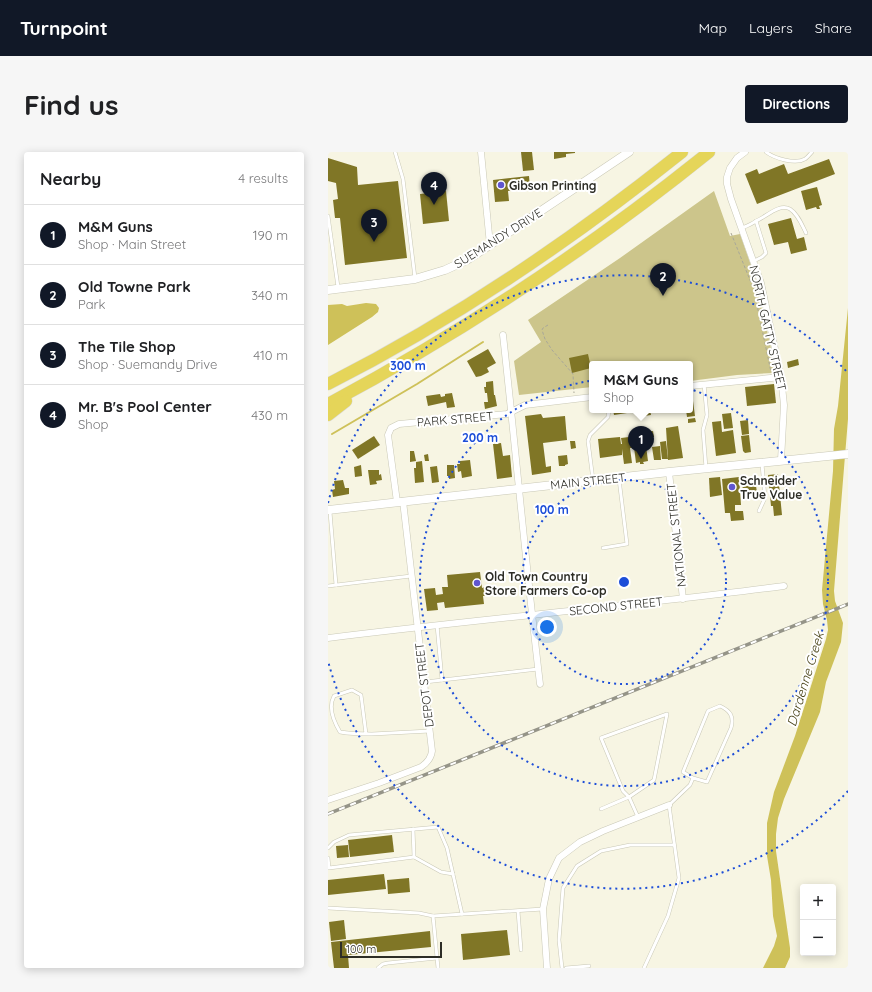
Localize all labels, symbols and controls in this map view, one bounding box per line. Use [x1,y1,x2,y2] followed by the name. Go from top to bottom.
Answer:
[20,16,108,40] text: Turnpoint
[698,19,727,37] text: Map
[749,19,793,37] text: Layers
[815,19,852,37] text: Share
[745,85,848,123] button: Directions
[24,87,118,122] text: Find us
[40,168,101,189] text: Nearby
[238,170,288,186] text: 4 results
[421,172,447,205] pin: 4
[509,178,596,193] place label: Gibson Printing
[496,180,506,190] marker: Gibson Printing
[451,205,545,271] street label: SUEMANDY DRIVE
[361,209,387,242] pin: 3
[78,217,153,236] text: M&M Guns
[50,227,56,243] text: 1
[253,227,288,243] text: 190 m
[78,236,186,252] text: Shop · Main Street
[650,263,676,296] pin: 2
[746,264,790,392] street label: NORTH GATTY STREET
[78,277,191,296] text: Old Towne Park
[49,287,57,303] text: 2
[251,287,288,303] text: 340 m
[78,296,106,312] text: Park
[78,337,176,356] text: The Tile Shop
[50,347,56,363] text: 3
[253,347,288,363] text: 410 m
[78,356,217,372] text: Shop · Suemandy Drive
[390,358,426,373] text: 300 m
[589,361,693,413] popup
[604,370,678,389] text: M&M Guns
[604,389,634,405] text: Shop
[78,397,212,416] text: Mr. B's Pool Center
[49,407,57,423] text: 4
[251,407,288,423] text: 430 m
[416,408,494,430] street label: PARK STREET
[78,416,108,432] text: Shop
[628,426,654,459] pin: 1
[462,430,498,445] text: 200 m
[550,470,626,492] street label: MAIN STREET
[740,473,802,502] place label: Schneider True Value
[663,482,689,588] street label: NATIONAL STREET
[727,482,737,492] marker: Schneider True Value
[535,502,569,517] text: 100 m
[485,569,607,598] place label: Old Town Country Store Farmers Co-op
[617,575,631,589] centre of rings
[472,578,482,588] marker: Old Town Country Store Farmers Co-op
[568,594,664,618] street label: SECOND STREET
[537,617,557,637] your location
[783,629,827,728] water label: Dardenne Creek
[411,642,437,728] street label: DEPOT STREET
[800,884,836,956] map controls
[800,884,836,920] button: +
[800,920,836,956] button: −
[340,940,442,959] scale bar
[346,942,376,956] text: 100 m

